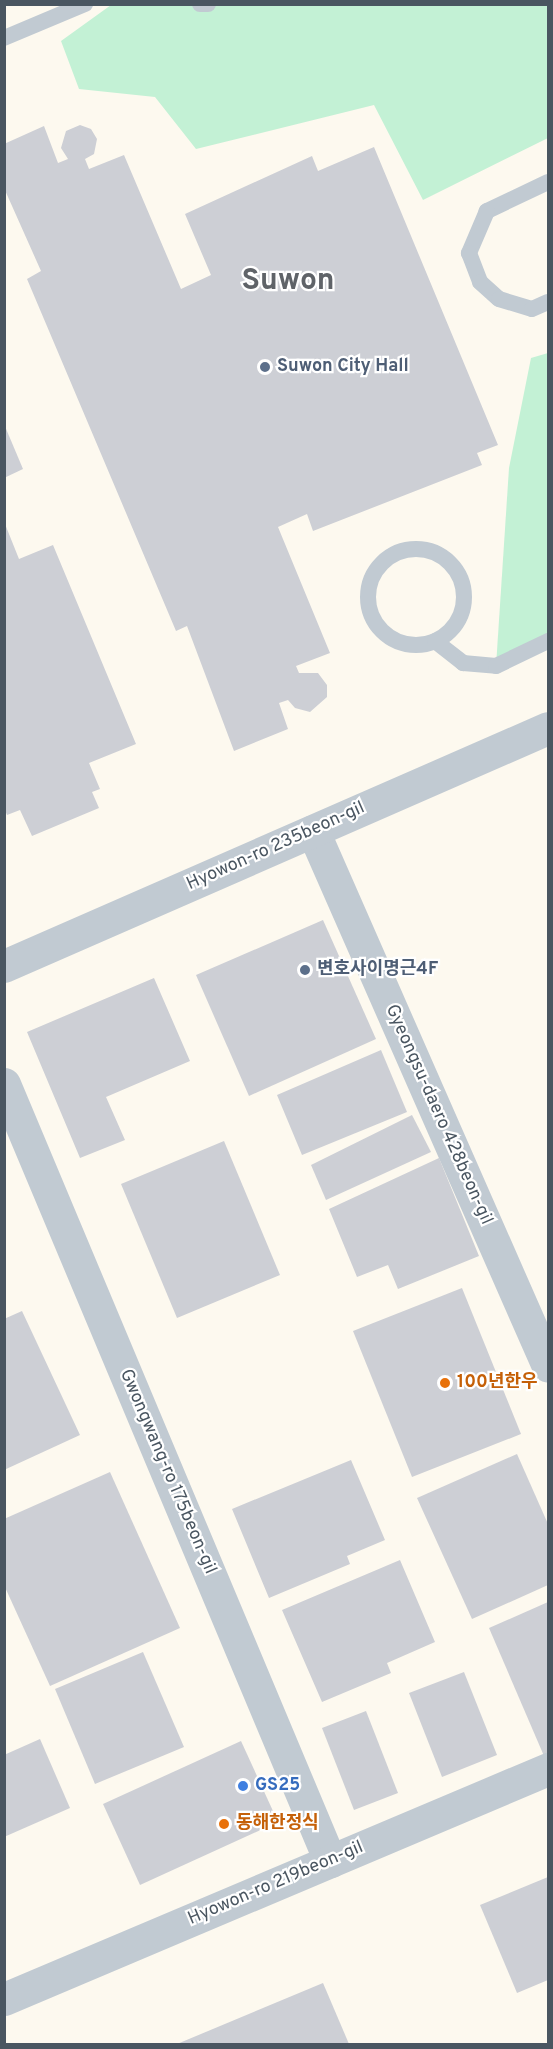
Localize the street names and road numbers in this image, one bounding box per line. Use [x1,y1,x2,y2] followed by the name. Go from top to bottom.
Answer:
[184,798,368,896] street label: Hyowon-ro 235beon-gil
[380,1002,496,1228] street label: Gyeongsu-daero 428beon-gil
[114,1366,220,1578] street label: Gwongwang-ro 175beon-gil
[185,1837,367,1931] street label: Hyowon-ro 219beon-gil

